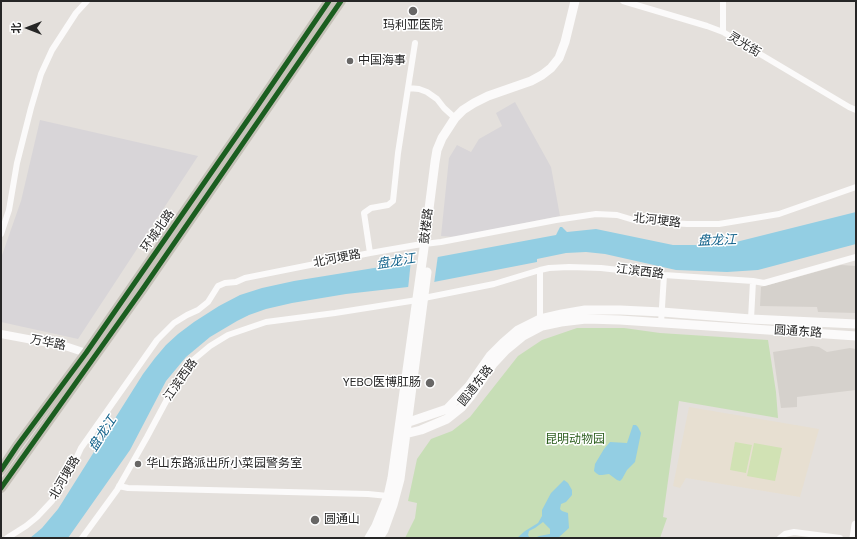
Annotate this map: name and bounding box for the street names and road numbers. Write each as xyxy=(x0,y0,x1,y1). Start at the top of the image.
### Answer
street label: 灵光街 xyxy=(725,30,763,60)
street label: 环城北路 xyxy=(138,207,178,255)
street label: 鼓楼路 xyxy=(418,207,436,245)
street label: 北河埂路 xyxy=(632,211,682,231)
street label: 北河埂路 xyxy=(312,247,362,271)
street label: 江滨西路 xyxy=(615,262,665,282)
street label: 圆通东路 xyxy=(774,323,822,341)
street label: 万华路 xyxy=(29,332,67,354)
street label: 江滨西路 xyxy=(161,356,201,404)
street label: 圆通东路 xyxy=(456,363,496,409)
street label: 北河埂路 xyxy=(47,454,83,502)

